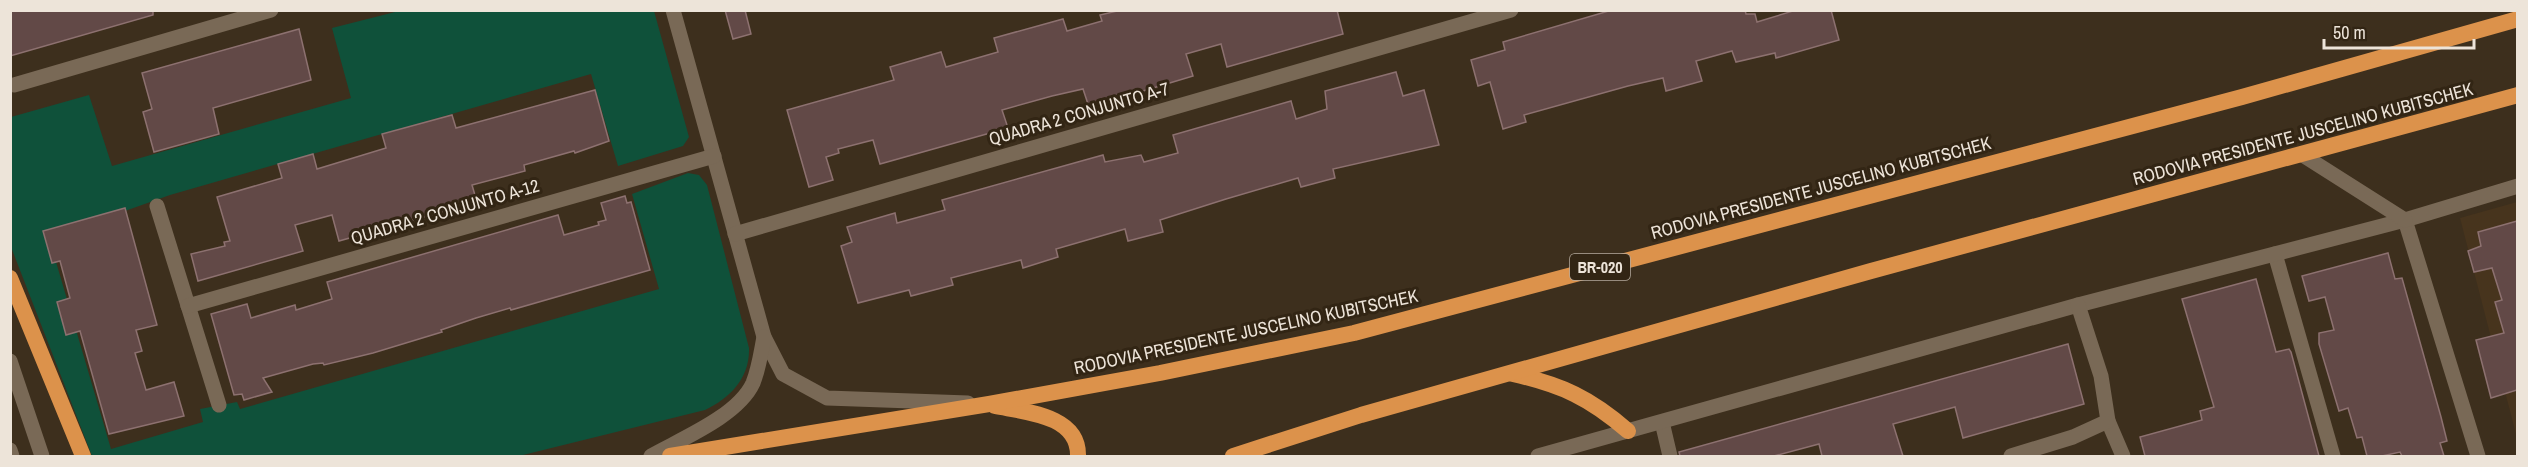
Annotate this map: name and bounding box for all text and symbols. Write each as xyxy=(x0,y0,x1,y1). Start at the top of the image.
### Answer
scale bar xyxy=(2324,12,2474,50)
text: 50 m xyxy=(2333,20,2366,45)
street label: QUADRA 2 CONJUNTO A-7 xyxy=(986,76,1172,151)
street label: RODOVIA PRESIDENTE JUSCELINO KUBITSCHEK xyxy=(2130,76,2476,191)
street label: RODOVIA PRESIDENTE JUSCELINO KUBITSCHEK xyxy=(1648,130,1994,245)
street label: QUADRA 2 CONJUNTO A-12 xyxy=(348,173,542,250)
road number: BR-020 xyxy=(1570,254,1630,280)
street label: RODOVIA PRESIDENTE JUSCELINO KUBITSCHEK xyxy=(1072,283,1420,380)

